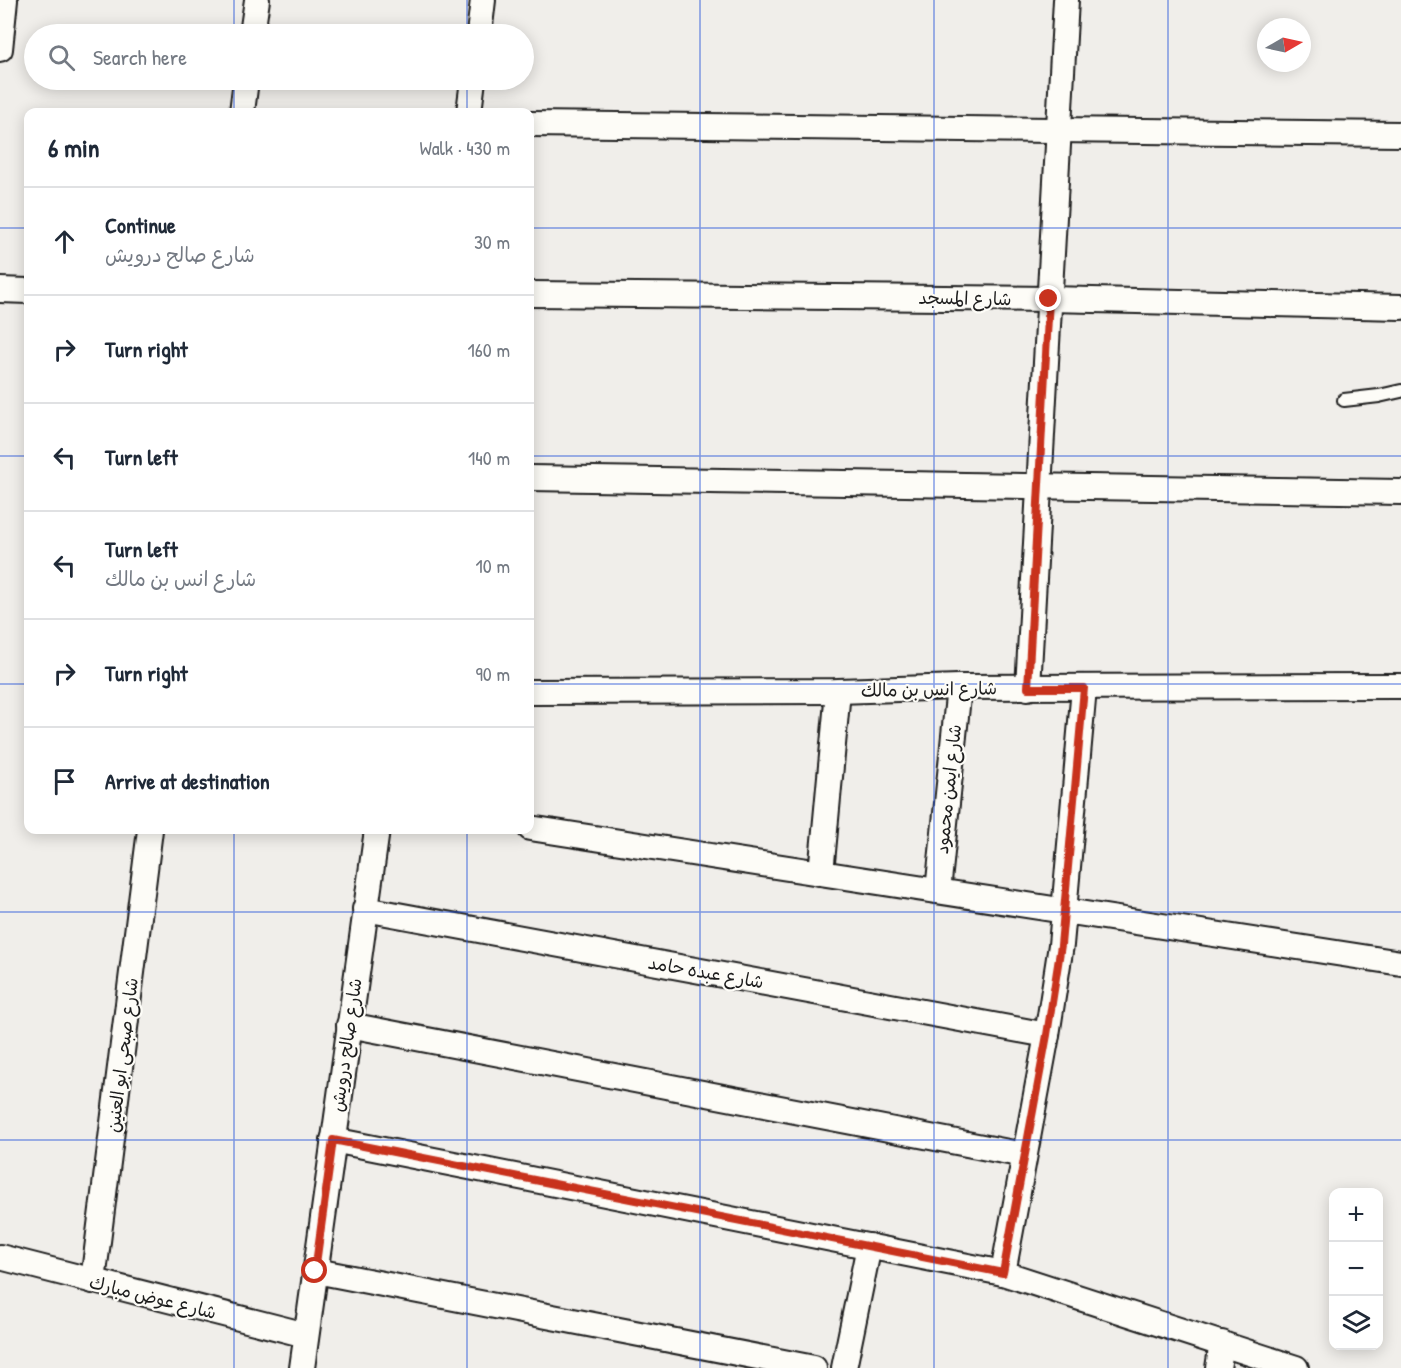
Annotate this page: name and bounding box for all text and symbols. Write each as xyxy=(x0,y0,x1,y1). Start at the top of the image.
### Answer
north arrow xyxy=(1257,18,1311,72)
search box xyxy=(24,24,534,90)
icon: search xyxy=(45,41,78,74)
text: Search here xyxy=(93,42,187,72)
text: 6 min xyxy=(48,130,100,165)
text: Walk · 430 m xyxy=(419,134,510,161)
text: Continue xyxy=(105,210,176,240)
icon: ahead xyxy=(48,225,81,258)
text: 30 m xyxy=(474,228,510,255)
text: شارع صالح درويش xyxy=(105,241,255,268)
street label: شارع المسجد xyxy=(918,285,1012,311)
route end xyxy=(1035,285,1061,311)
icon: right xyxy=(48,333,81,366)
text: Turn right xyxy=(105,334,188,364)
text: 160 m xyxy=(468,336,510,363)
icon: left xyxy=(48,441,81,474)
text: Turn left xyxy=(105,442,178,472)
text: 140 m xyxy=(468,444,510,471)
text: Turn left xyxy=(105,534,178,564)
icon: left xyxy=(48,549,81,582)
text: 10 m xyxy=(476,552,510,579)
text: شارع انس بن مالك xyxy=(105,565,256,592)
icon: right xyxy=(48,657,81,690)
text: Turn right xyxy=(105,658,188,688)
text: 90 m xyxy=(476,660,510,687)
street label: شارع انس بن مالك xyxy=(861,675,997,703)
street label: شارع ايمن محمود xyxy=(929,723,967,855)
icon: arrive xyxy=(48,765,81,798)
text: Arrive at destination xyxy=(105,766,270,796)
street label: شارع عبده حامد xyxy=(646,950,766,994)
street label: شارع صبحى ابو العنين xyxy=(100,976,144,1134)
street label: شارع صالح درويش xyxy=(324,977,368,1113)
map controls xyxy=(1329,1188,1383,1350)
button: + xyxy=(1329,1188,1383,1242)
button: − xyxy=(1329,1242,1383,1296)
route start xyxy=(301,1257,327,1283)
street label: شارع عوض مبارك xyxy=(87,1269,219,1325)
button: layers xyxy=(1329,1296,1383,1350)

